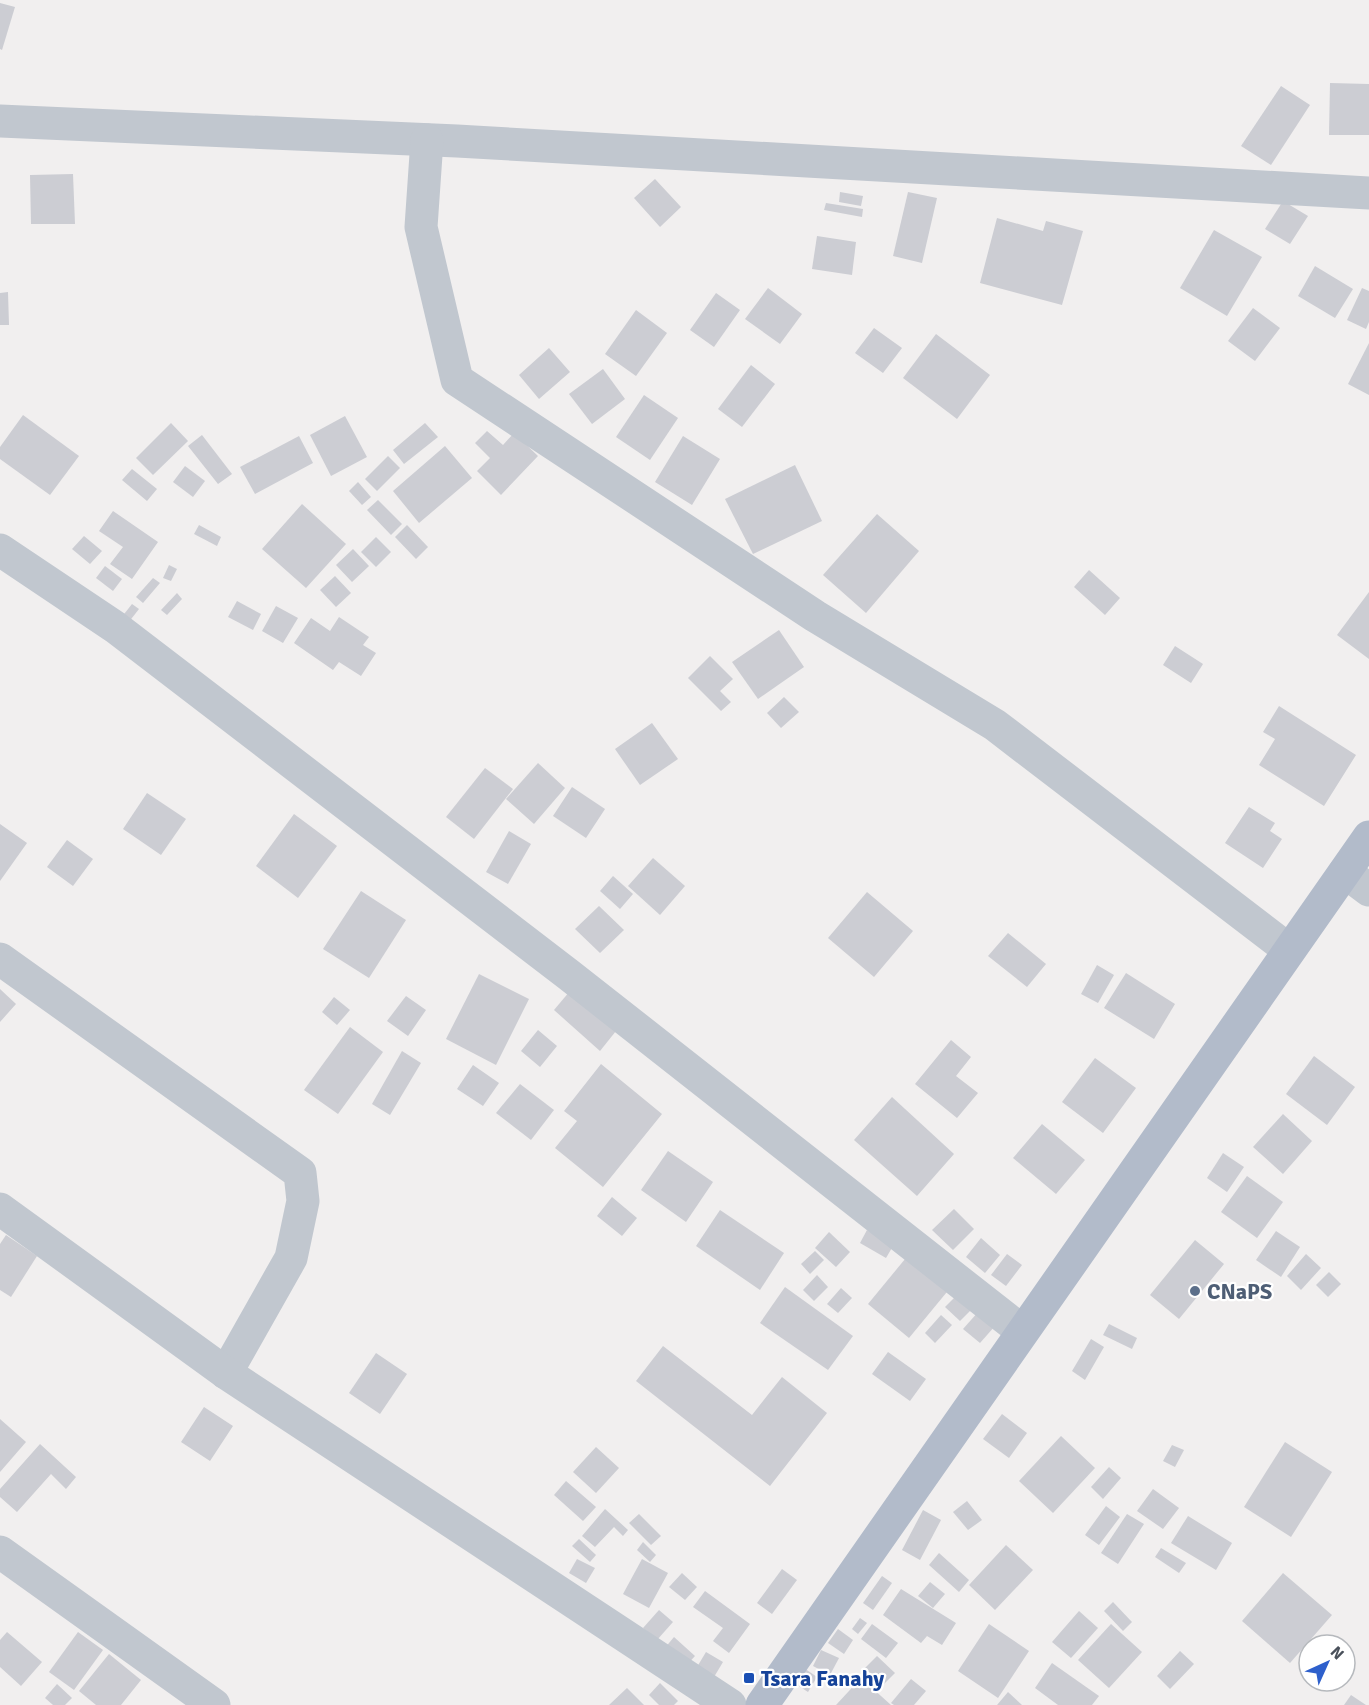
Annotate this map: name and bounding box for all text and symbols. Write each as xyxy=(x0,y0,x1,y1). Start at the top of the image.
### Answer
place label: CNaPS xyxy=(1207,1278,1272,1305)
marker: CNaPS xyxy=(1188,1284,1202,1298)
north arrow xyxy=(1297,1633,1357,1693)
text: N xyxy=(1326,1642,1348,1664)
place label: Tsara Fanahy xyxy=(761,1665,884,1692)
marker: Tsara Fanahy xyxy=(742,1671,756,1685)

